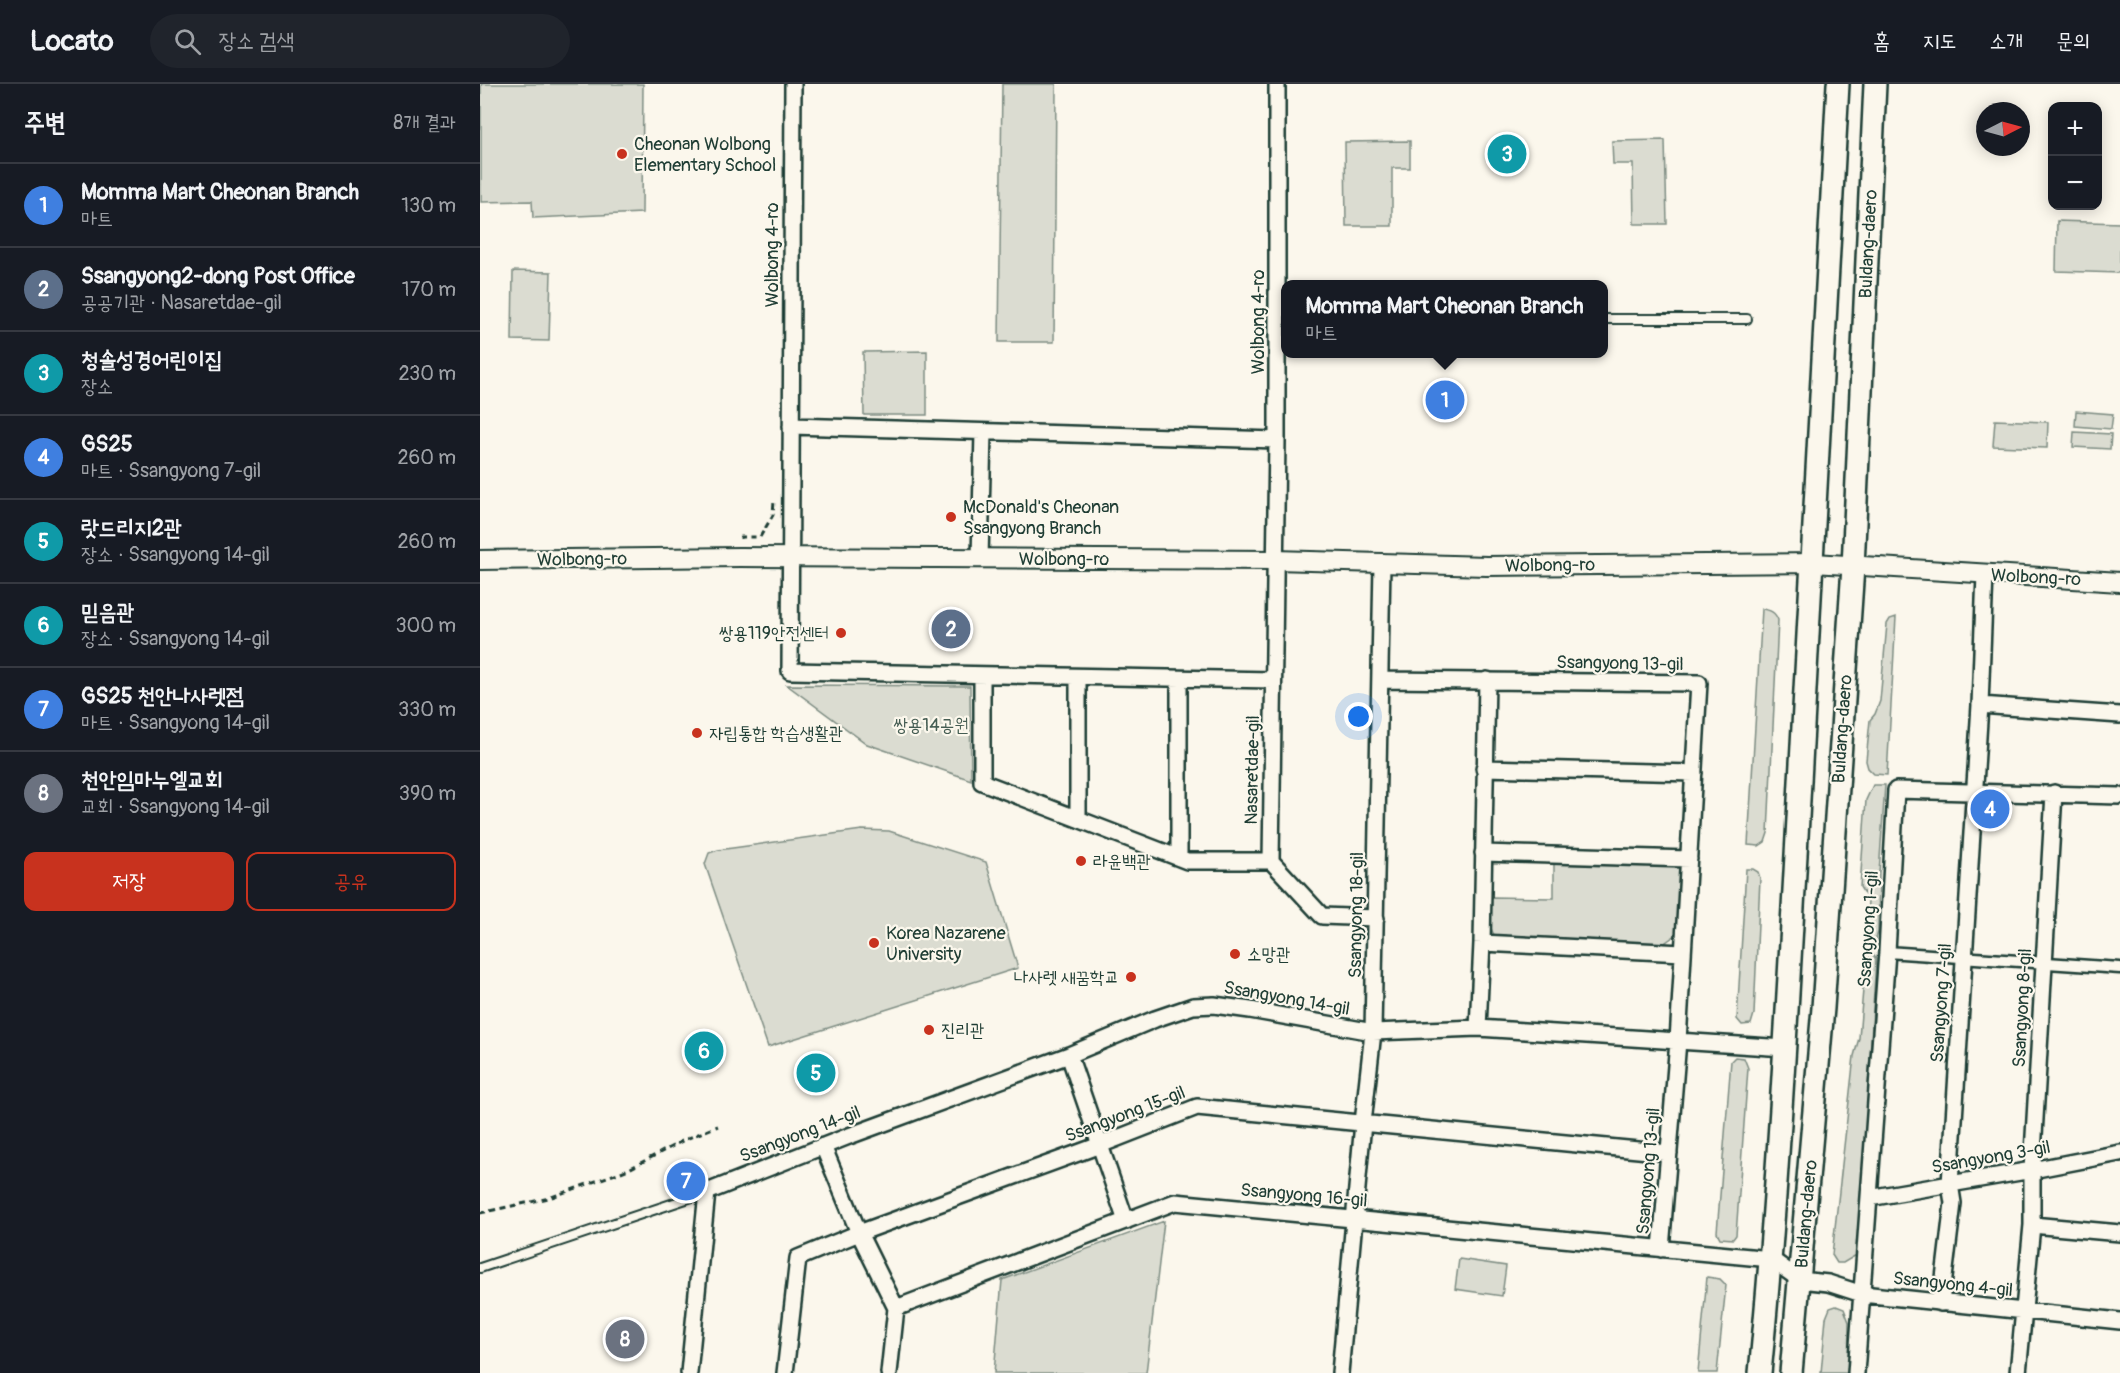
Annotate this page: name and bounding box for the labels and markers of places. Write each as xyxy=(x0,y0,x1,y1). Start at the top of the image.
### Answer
pin: 3 xyxy=(1488,132,1526,176)
place label: Cheonan Wolbong Elementary School xyxy=(634,133,776,177)
marker: Cheonan Wolbong Elementary School xyxy=(615,147,629,161)
pin: 1 xyxy=(1426,378,1464,422)
place label: McDonald's Cheonan Ssangyong Branch xyxy=(963,496,1119,540)
marker: McDonald's Cheonan Ssangyong Branch xyxy=(944,510,958,524)
pin: 2 xyxy=(932,606,970,652)
place label: 쌍용119안전센터 xyxy=(719,622,829,645)
marker: 쌍용119안전센터 xyxy=(834,626,848,640)
place label: 자립통합 학습생활관 xyxy=(709,722,843,745)
marker: 자립통합 학습생활관 xyxy=(690,726,704,740)
pin: 4 xyxy=(1970,786,2010,832)
place label: 라윤백관 xyxy=(1093,850,1151,873)
marker: 라윤백관 xyxy=(1074,854,1088,868)
place label: Korea Nazarene University xyxy=(886,922,1006,966)
marker: Korea Nazarene University xyxy=(867,936,881,950)
place label: 소망관 xyxy=(1247,943,1290,966)
marker: 소망관 xyxy=(1228,947,1242,961)
place label: 나사렛 새꿈학교 xyxy=(1014,966,1119,989)
marker: 나사렛 새꿈학교 xyxy=(1124,970,1138,984)
place label: 진리관 xyxy=(941,1019,984,1042)
marker: 진리관 xyxy=(922,1023,936,1037)
pin: 6 xyxy=(684,1028,724,1074)
pin: 5 xyxy=(796,1050,836,1096)
pin: 7 xyxy=(666,1158,706,1204)
pin: 8 xyxy=(606,1316,644,1362)

